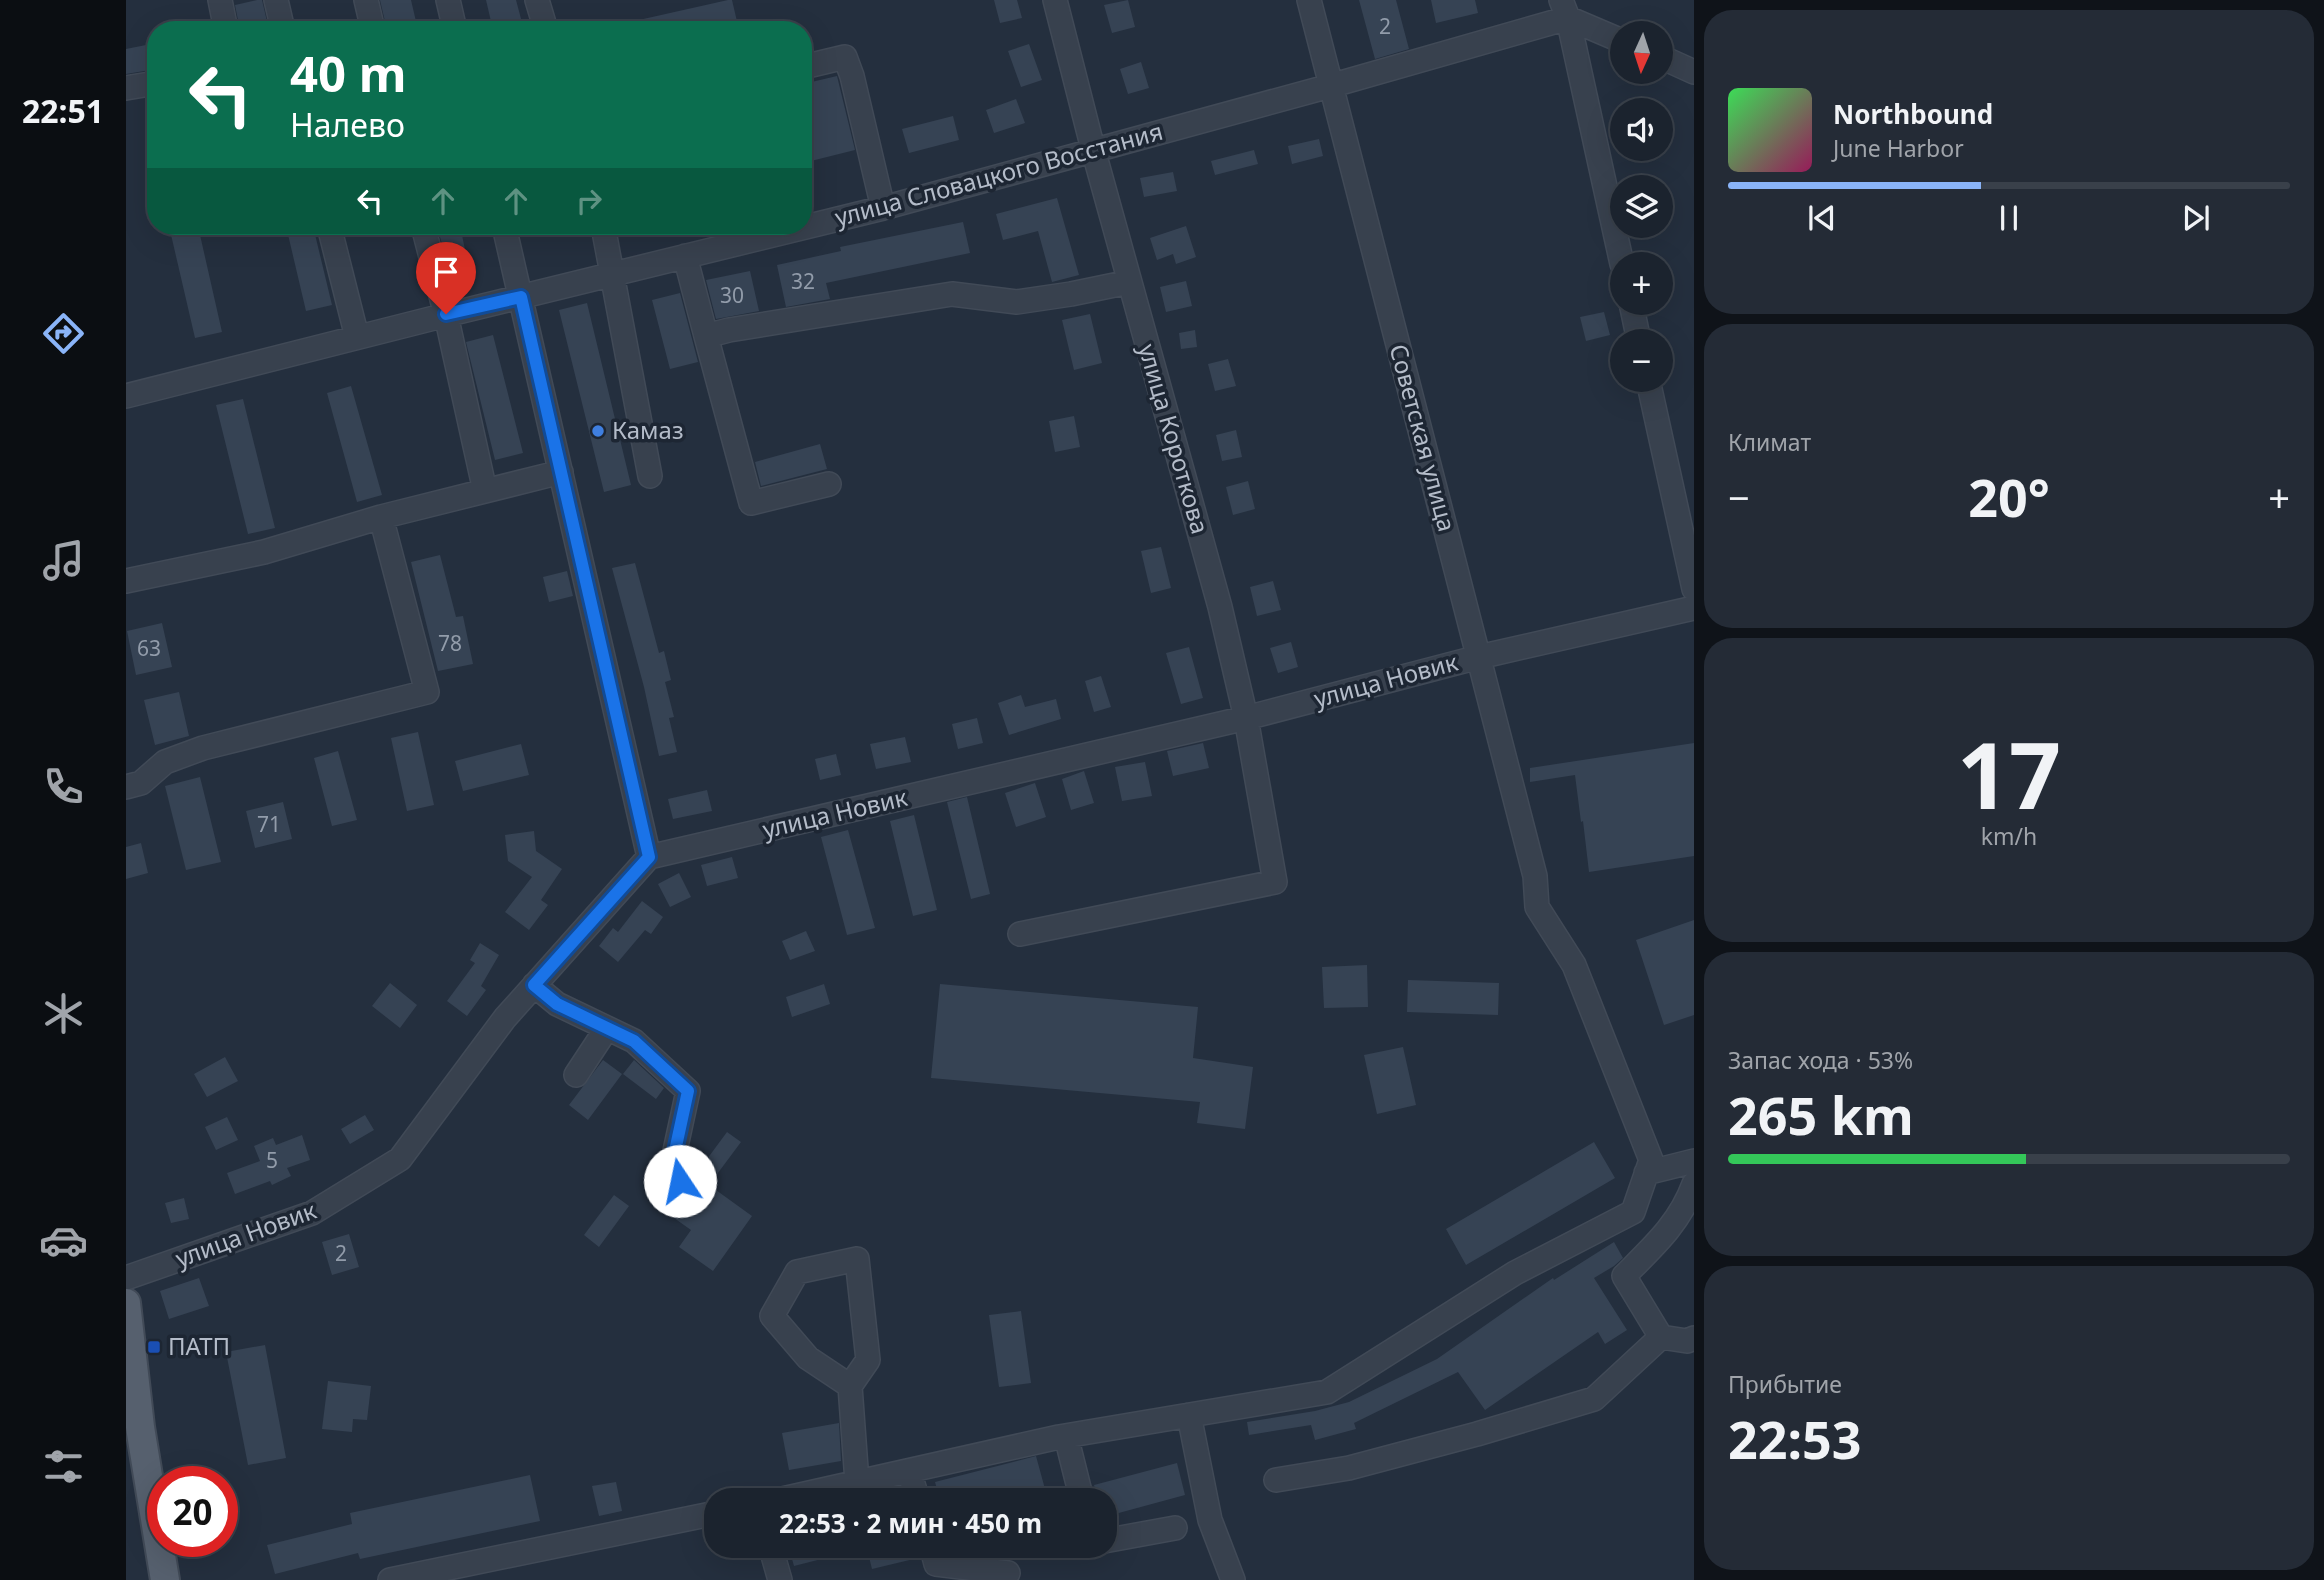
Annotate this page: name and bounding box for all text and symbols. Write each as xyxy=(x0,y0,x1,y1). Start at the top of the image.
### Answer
house number: 2 xyxy=(1379,12,1391,40)
north arrow xyxy=(1610,21,1673,84)
map controls xyxy=(1610,21,1673,392)
text: 40 m xyxy=(290,40,407,106)
icon: left xyxy=(175,49,266,140)
text: 22:51 xyxy=(22,89,104,132)
text: Northbound xyxy=(1833,96,1993,132)
button: sound xyxy=(1610,98,1673,161)
text: Налево xyxy=(290,103,405,146)
street label: улица Словацкого Восстания xyxy=(831,114,1166,233)
text: June Harbor xyxy=(1833,132,1964,164)
button: layers xyxy=(1610,175,1673,238)
icon: left xyxy=(351,182,389,220)
icon: ahead xyxy=(424,182,462,220)
icon: ahead xyxy=(497,182,535,220)
icon: right xyxy=(570,182,608,220)
icon: previous xyxy=(1803,199,1841,237)
icon: pause xyxy=(1990,199,2028,237)
icon: next xyxy=(2177,199,2215,237)
pin xyxy=(416,242,476,314)
button: + xyxy=(1610,252,1673,315)
icon: arrive xyxy=(427,253,465,291)
house number: 32 xyxy=(791,267,815,295)
house number: 30 xyxy=(720,281,744,309)
icon: directions xyxy=(39,309,88,358)
button: − xyxy=(1610,329,1673,392)
street label: улица Короткова xyxy=(1132,340,1217,537)
street label: Советская улица xyxy=(1383,340,1464,535)
place label: Камаз xyxy=(612,413,684,446)
marker: Камаз xyxy=(590,423,606,439)
text: Климат xyxy=(1728,426,1811,458)
text: 20° xyxy=(1968,461,2050,532)
text: − xyxy=(1728,471,1750,523)
text: + xyxy=(2268,471,2290,523)
icon: music xyxy=(39,536,88,585)
house number: 78 xyxy=(438,629,462,657)
house number: 63 xyxy=(137,634,161,662)
street label: улица Новик xyxy=(1310,644,1461,715)
text: 17 xyxy=(1957,712,2061,836)
icon: phone xyxy=(39,762,88,811)
street label: улица Новик xyxy=(759,780,911,845)
house number: 71 xyxy=(257,810,281,838)
text: km/h xyxy=(1981,820,2037,852)
icon: climate xyxy=(39,989,88,1038)
text: Запас хода · 53% xyxy=(1728,1044,1913,1076)
text: 265 km xyxy=(1728,1079,1914,1150)
position arrow xyxy=(643,1144,717,1218)
house number: 5 xyxy=(266,1146,278,1174)
street label: улица Новик xyxy=(171,1193,321,1274)
icon: car xyxy=(39,1216,88,1265)
house number: 2 xyxy=(335,1239,347,1267)
place label: ПАТП xyxy=(168,1329,230,1362)
marker: ПАТП xyxy=(146,1339,162,1355)
text: Прибытие xyxy=(1728,1368,1842,1400)
text: 22:53 xyxy=(1728,1403,1862,1474)
icon: filters xyxy=(39,1442,88,1491)
speed limit sign: 20 xyxy=(147,1466,238,1557)
text: 22:53 · 2 мин · 450 m xyxy=(779,1505,1042,1541)

